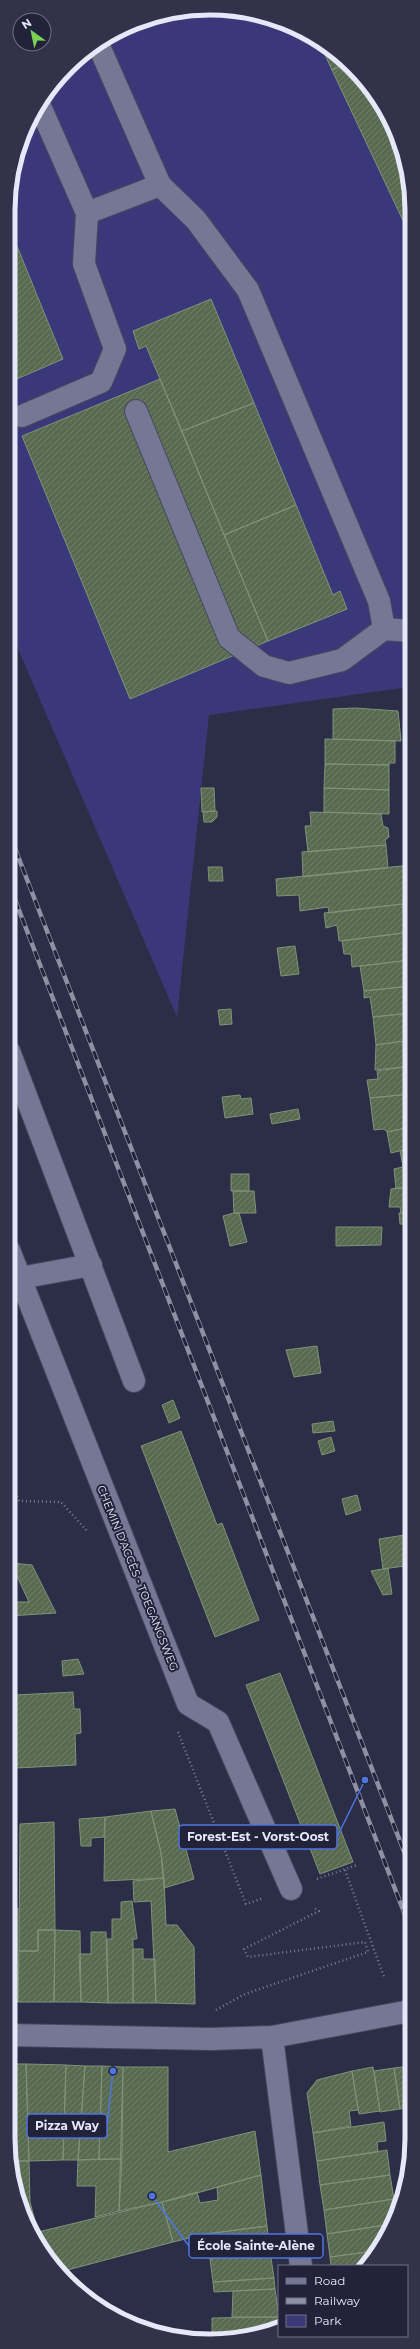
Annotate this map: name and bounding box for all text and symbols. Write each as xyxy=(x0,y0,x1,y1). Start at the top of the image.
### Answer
north arrow xyxy=(12,12,52,52)
text: N xyxy=(19,15,34,32)
street label: CHEMIN D'ACCÈS - TOEGANGSWEG xyxy=(94,1483,182,1673)
callout: Forest-Est - Vorst-Oost xyxy=(179,1825,337,1849)
text: Forest-Est - Vorst-Oost xyxy=(187,1829,330,1844)
callout: Pizza Way xyxy=(27,2114,107,2138)
text: Pizza Way xyxy=(35,2118,100,2133)
callout: École Sainte-Alène xyxy=(189,2234,323,2258)
text: École Sainte-Alène xyxy=(197,2238,315,2253)
legend xyxy=(278,2265,408,2337)
text: Road xyxy=(314,2273,345,2288)
text: Railway xyxy=(314,2293,360,2308)
text: Park xyxy=(314,2313,342,2328)

